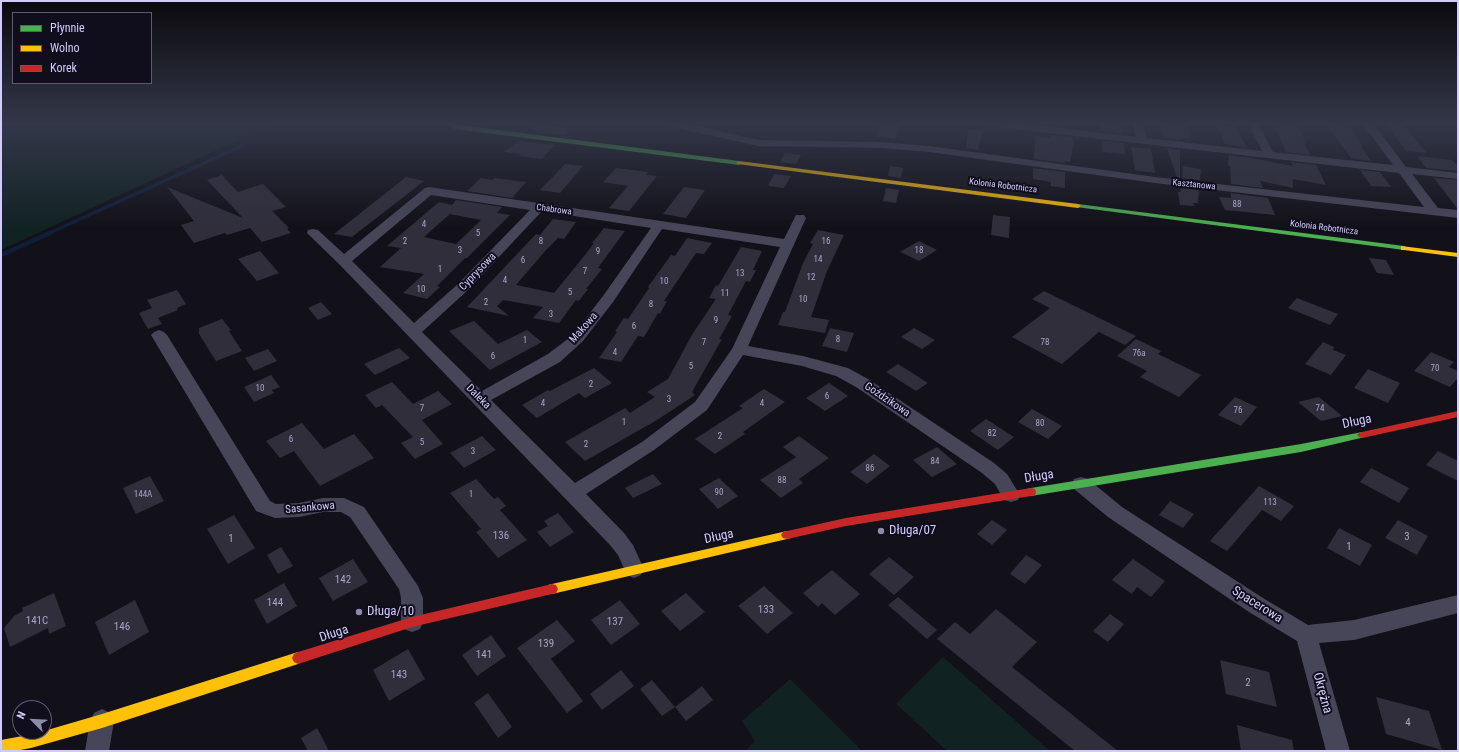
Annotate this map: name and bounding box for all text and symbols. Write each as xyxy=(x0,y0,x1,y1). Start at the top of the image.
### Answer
legend xyxy=(12,12,152,84)
text: Płynnie xyxy=(50,21,85,35)
text: Wolno xyxy=(50,41,80,55)
text: Korek xyxy=(50,61,77,75)
street label: Kolonia Robotnicza xyxy=(968,176,1038,196)
street label: Kasztanowa xyxy=(1172,177,1216,193)
house number: 88 xyxy=(1233,200,1241,210)
street label: Chabrowa xyxy=(536,202,572,218)
street label: Kolonia Robotnicza xyxy=(1289,218,1359,238)
house number: 4 xyxy=(422,220,426,230)
house number: 5 xyxy=(476,229,480,239)
house number: 2 xyxy=(403,237,407,247)
house number: 8 xyxy=(539,237,543,247)
house number: 16 xyxy=(822,237,830,247)
house number: 3 xyxy=(458,246,462,256)
house number: 18 xyxy=(915,246,923,256)
house number: 9 xyxy=(596,247,600,257)
street label: Cyprysowa xyxy=(457,250,499,294)
house number: 14 xyxy=(814,255,822,265)
house number: 6 xyxy=(521,256,525,266)
house number: 1 xyxy=(438,265,442,275)
house number: 7 xyxy=(583,267,587,277)
house number: 13 xyxy=(736,269,744,279)
house number: 12 xyxy=(807,273,815,283)
house number: 4 xyxy=(503,276,507,286)
house number: 10 xyxy=(660,277,668,287)
house number: 10 xyxy=(417,285,425,295)
house number: 5 xyxy=(568,288,572,298)
house number: 11 xyxy=(721,289,729,299)
house number: 10 xyxy=(799,295,807,305)
house number: 2 xyxy=(484,298,488,308)
house number: 8 xyxy=(649,300,653,310)
house number: 3 xyxy=(549,310,553,320)
street label: Makowa xyxy=(567,310,601,346)
house number: 9 xyxy=(714,316,718,326)
house number: 6 xyxy=(632,322,636,332)
house number: 8 xyxy=(836,335,840,345)
house number: 1 xyxy=(523,336,527,346)
house number: 7 xyxy=(702,338,706,348)
house number: 78 xyxy=(1041,338,1049,348)
house number: 4 xyxy=(613,348,617,358)
house number: 76a xyxy=(1132,349,1146,359)
house number: 6 xyxy=(491,352,495,362)
house number: 5 xyxy=(689,362,693,372)
house number: 70 xyxy=(1431,364,1439,374)
house number: 2 xyxy=(589,380,593,390)
street label: Goździkowa xyxy=(862,380,912,420)
street label: Daleka xyxy=(463,382,493,412)
house number: 10 xyxy=(256,384,264,394)
house number: 6 xyxy=(825,392,829,402)
house number: 3 xyxy=(667,395,671,405)
house number: 4 xyxy=(541,399,545,409)
house number: 4 xyxy=(760,399,764,409)
house number: 7 xyxy=(420,404,424,414)
house number: 74 xyxy=(1316,404,1324,414)
house number: 76 xyxy=(1234,406,1242,416)
street label: Długa xyxy=(1341,411,1373,433)
house number: 1 xyxy=(622,418,626,428)
house number: 80 xyxy=(1036,419,1044,429)
house number: 82 xyxy=(988,429,996,439)
house number: 2 xyxy=(718,432,722,442)
house number: 6 xyxy=(289,435,293,445)
house number: 5 xyxy=(420,438,424,448)
house number: 2 xyxy=(584,440,588,450)
house number: 3 xyxy=(471,447,475,457)
house number: 84 xyxy=(931,457,939,467)
house number: 86 xyxy=(866,464,874,474)
street label: Długa xyxy=(1023,467,1055,487)
house number: 88 xyxy=(778,476,786,486)
house number: 90 xyxy=(715,488,723,498)
house number: 144A xyxy=(134,490,152,500)
house number: 1 xyxy=(469,490,473,500)
house number: 113 xyxy=(1263,498,1277,508)
street label: Sasankowa xyxy=(285,499,335,517)
place label: Długa/07 xyxy=(889,523,936,539)
street label: Długa xyxy=(703,526,735,548)
marker: Długa/07 xyxy=(876,526,886,536)
house number: 136 xyxy=(493,529,509,543)
house number: 3 xyxy=(1404,530,1410,544)
house number: 1 xyxy=(228,532,234,546)
house number: 1 xyxy=(1346,540,1352,554)
house number: 142 xyxy=(335,573,351,587)
street label: Spacerowa xyxy=(1229,583,1285,627)
house number: 144 xyxy=(267,596,283,610)
house number: 133 xyxy=(758,603,774,617)
place label: Długa/10 xyxy=(367,604,414,620)
marker: Długa/10 xyxy=(354,607,364,617)
house number: 141C xyxy=(26,614,48,628)
house number: 137 xyxy=(607,615,623,629)
house number: 146 xyxy=(114,620,130,634)
street label: Długa xyxy=(318,622,350,646)
house number: 139 xyxy=(538,637,554,651)
house number: 141 xyxy=(476,648,492,662)
house number: 143 xyxy=(391,668,407,682)
street label: Okrężna xyxy=(1309,671,1335,715)
house number: 2 xyxy=(1245,676,1251,690)
north arrow xyxy=(12,700,52,740)
text: N xyxy=(14,710,29,721)
house number: 4 xyxy=(1405,716,1411,730)

